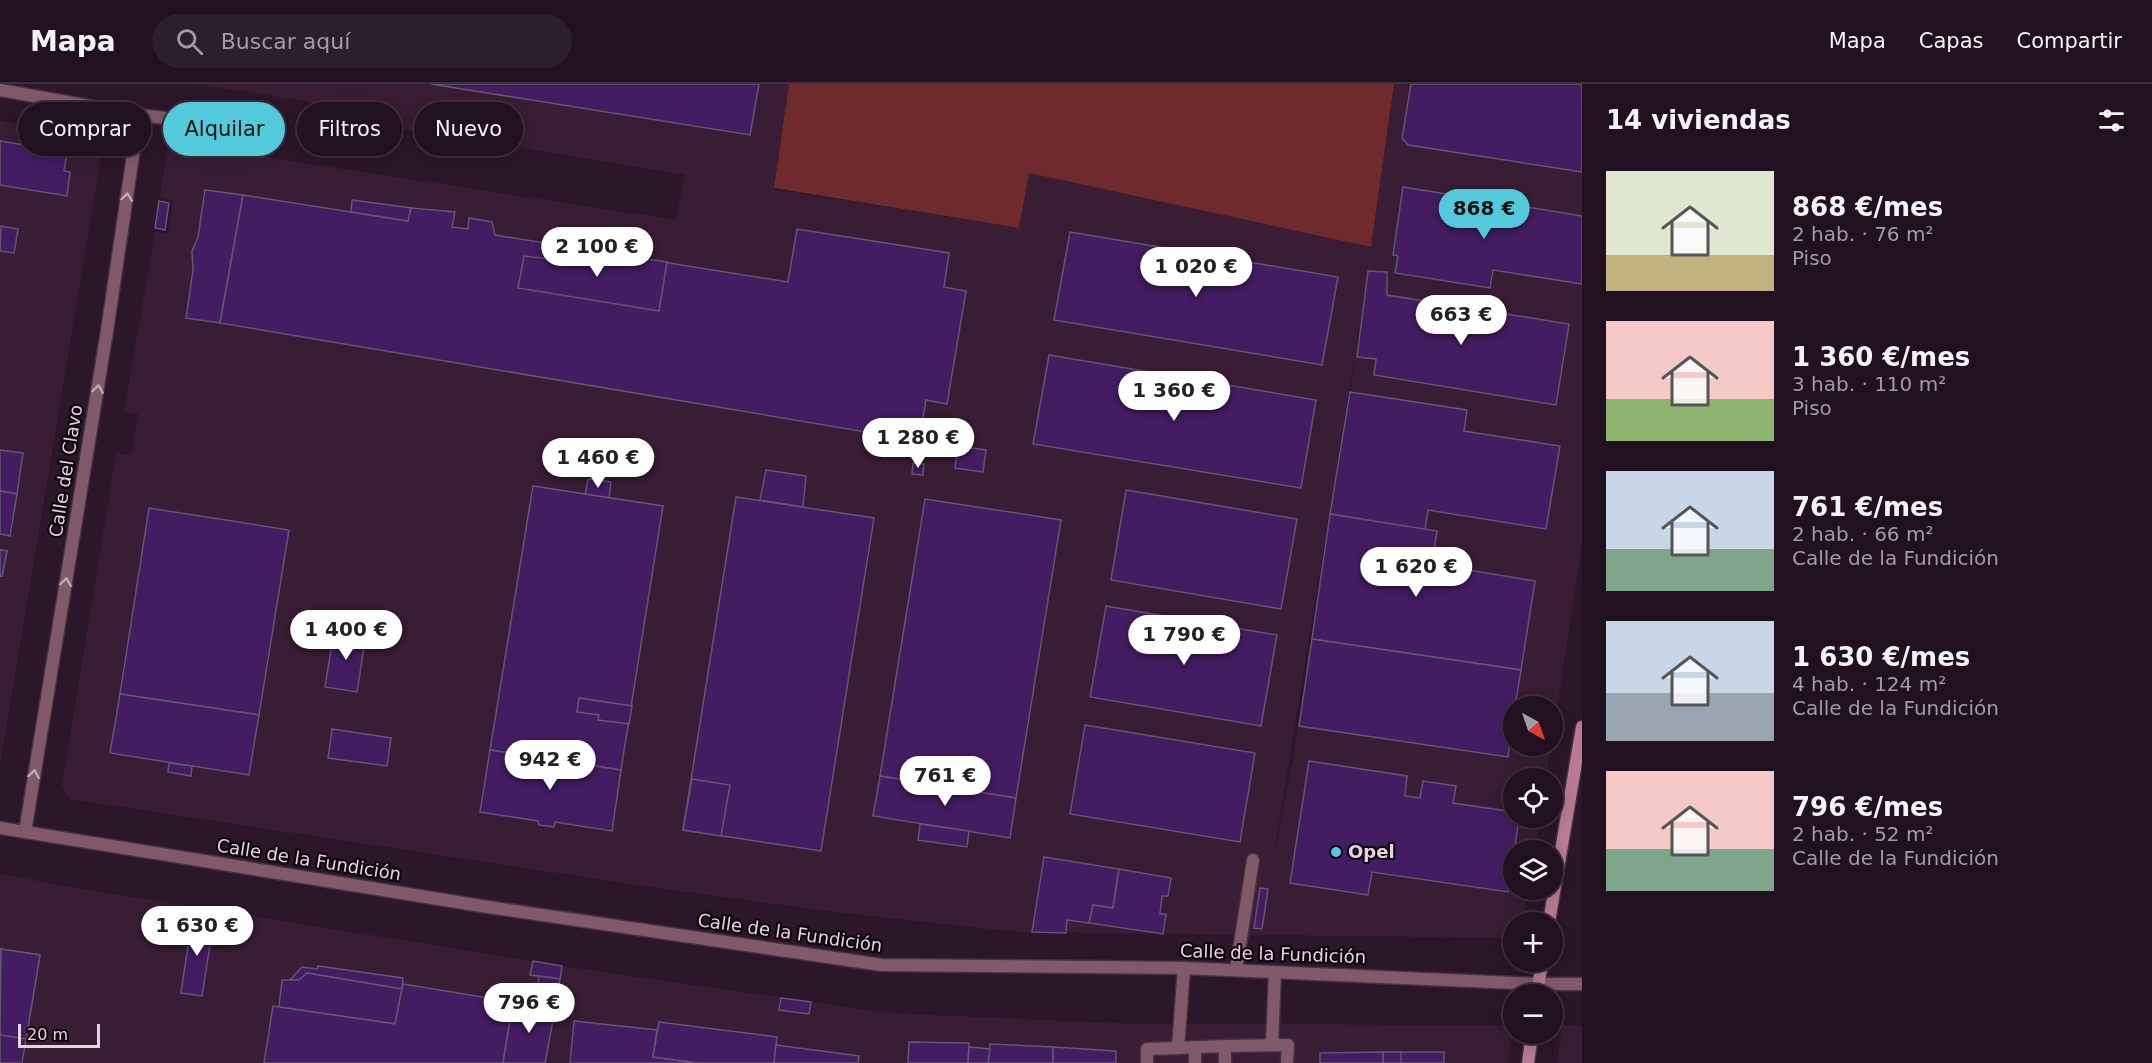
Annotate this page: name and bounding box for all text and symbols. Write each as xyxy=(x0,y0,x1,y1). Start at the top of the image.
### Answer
search box xyxy=(152,14,572,68)
text: Mapa xyxy=(30,25,116,58)
icon: search xyxy=(173,25,206,58)
text: Buscar aquí xyxy=(221,29,350,54)
text: Mapa xyxy=(1829,29,1886,53)
text: Capas xyxy=(1919,29,1983,53)
text: Compartir xyxy=(2016,29,2122,53)
chip: Comprar xyxy=(18,102,151,156)
chip: Alquilar xyxy=(163,102,285,156)
chip: Filtros xyxy=(297,102,402,156)
chip: Nuevo xyxy=(414,102,523,156)
icon: filters xyxy=(2095,104,2128,137)
text: 14 viviendas xyxy=(1606,105,1791,135)
pin: 868 € xyxy=(1442,189,1526,240)
one-way arrow xyxy=(121,192,133,201)
text: 868 €/mes xyxy=(1792,192,1943,222)
icon: home xyxy=(1654,195,1726,267)
text: 868 € xyxy=(1453,196,1515,220)
text: 2 hab. · 76 m² xyxy=(1792,222,1933,246)
pin: 2 100 € xyxy=(542,227,652,278)
text: 2 100 € xyxy=(555,234,639,258)
text: Piso xyxy=(1792,246,1832,270)
pin: 1 020 € xyxy=(1141,247,1251,298)
text: 1 020 € xyxy=(1154,254,1238,278)
pin: 663 € xyxy=(1419,295,1503,346)
text: 663 € xyxy=(1430,302,1492,326)
text: 1 360 €/mes xyxy=(1792,342,1970,372)
icon: home xyxy=(1654,345,1726,417)
pin: 1 360 € xyxy=(1119,371,1229,422)
text: 3 hab. · 110 m² xyxy=(1792,372,1946,396)
text: 1 360 € xyxy=(1132,378,1216,402)
one-way arrow xyxy=(91,385,103,394)
text: Piso xyxy=(1792,396,1832,420)
street label: Calle del Clavo xyxy=(45,403,86,539)
pin: 1 280 € xyxy=(863,418,973,469)
text: 1 280 € xyxy=(876,425,960,449)
pin: 1 460 € xyxy=(543,438,653,489)
text: 1 460 € xyxy=(556,445,640,469)
text: 761 €/mes xyxy=(1792,492,1943,522)
icon: home xyxy=(1654,495,1726,567)
text: 2 hab. · 66 m² xyxy=(1792,522,1933,546)
text: Calle de la Fundición xyxy=(1792,546,1999,570)
pin: 1 620 € xyxy=(1361,547,1471,598)
text: 1 620 € xyxy=(1374,554,1458,578)
one-way arrow xyxy=(59,577,71,586)
pin: 1 400 € xyxy=(291,610,401,661)
pin: 1 790 € xyxy=(1129,615,1239,666)
text: 1 400 € xyxy=(304,617,388,641)
text: 1 790 € xyxy=(1142,622,1226,646)
text: 1 630 €/mes xyxy=(1792,642,1970,672)
icon: home xyxy=(1654,645,1726,717)
text: 4 hab. · 124 m² xyxy=(1792,672,1946,696)
north arrow xyxy=(1503,696,1563,756)
map controls xyxy=(1503,696,1563,1044)
text: Calle de la Fundición xyxy=(1792,696,1999,720)
pin: 942 € xyxy=(508,740,592,791)
text: 942 € xyxy=(519,747,581,771)
pin: 761 € xyxy=(903,756,987,807)
text: 761 € xyxy=(914,763,976,787)
button: locate xyxy=(1503,768,1563,828)
one-way arrow xyxy=(27,770,39,779)
text: 796 €/mes xyxy=(1792,792,1943,822)
icon: home xyxy=(1654,795,1726,867)
text: 2 hab. · 52 m² xyxy=(1792,822,1933,846)
street label: Calle de la Fundición xyxy=(215,835,403,884)
button: layers xyxy=(1503,840,1563,900)
place label: Opel xyxy=(1348,841,1395,862)
marker: Opel xyxy=(1329,845,1343,859)
text: Calle de la Fundición xyxy=(1792,846,1999,870)
pin: 1 630 € xyxy=(142,906,252,957)
street label: Calle de la Fundición xyxy=(696,909,884,956)
button: + xyxy=(1503,912,1563,972)
text: 1 630 € xyxy=(155,913,239,937)
street label: Calle de la Fundición xyxy=(1180,940,1366,967)
pin: 796 € xyxy=(487,983,571,1034)
button: − xyxy=(1503,984,1563,1044)
text: 796 € xyxy=(498,990,560,1014)
scale bar xyxy=(18,1021,100,1048)
text: 20 m xyxy=(27,1025,68,1044)

